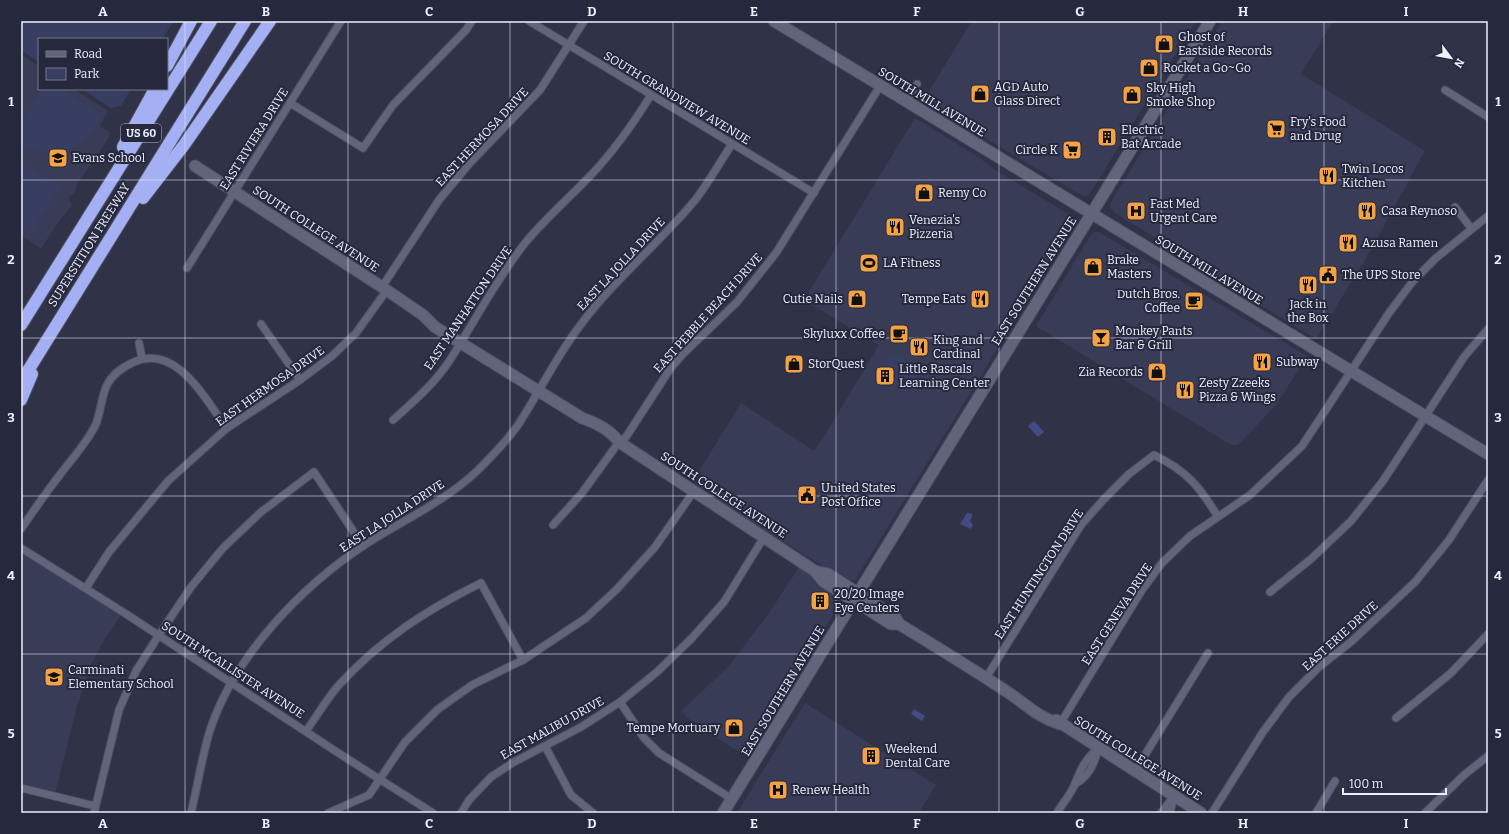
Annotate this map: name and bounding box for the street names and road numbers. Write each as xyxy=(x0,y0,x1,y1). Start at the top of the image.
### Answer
street label: SOUTH GRANDVIEW AVENUE xyxy=(601,49,753,147)
street label: SOUTH MILL AVENUE xyxy=(876,64,988,140)
street label: EAST RIVIERA DRIVE xyxy=(217,85,291,193)
street label: EAST HERMOSA DRIVE xyxy=(433,85,531,189)
road number: US 60 xyxy=(121,124,161,142)
street label: SUPERSTITION FREEWAY xyxy=(45,180,133,309)
street label: SOUTH COLLEGE AVENUE xyxy=(250,183,382,275)
street label: EAST SOUTHERN AVENUE xyxy=(989,214,1079,348)
street label: EAST LA JOLLA DRIVE xyxy=(574,215,668,313)
street label: SOUTH MILL AVENUE xyxy=(1153,232,1265,308)
street label: EAST MANHATTON DRIVE xyxy=(421,243,515,373)
street label: EAST PEBBLE BEACH DRIVE xyxy=(651,250,765,376)
street label: EAST HERMOSA DRIVE xyxy=(213,343,327,429)
street label: SOUTH COLLEGE AVENUE xyxy=(658,449,790,541)
street label: EAST LA JOLLA DRIVE xyxy=(337,477,447,555)
street label: EAST HUNTINGTON DRIVE xyxy=(992,506,1086,642)
street label: EAST GENEVA DRIVE xyxy=(1079,560,1155,668)
street label: EAST ERIE DRIVE xyxy=(1299,598,1381,674)
street label: SOUTH MCALLISTER AVENUE xyxy=(159,619,307,721)
street label: EAST SOUTHERN AVENUE xyxy=(739,624,827,758)
street label: EAST MALIBU DRIVE xyxy=(498,694,606,762)
street label: SOUTH COLLEGE AVENUE xyxy=(1072,713,1204,803)

